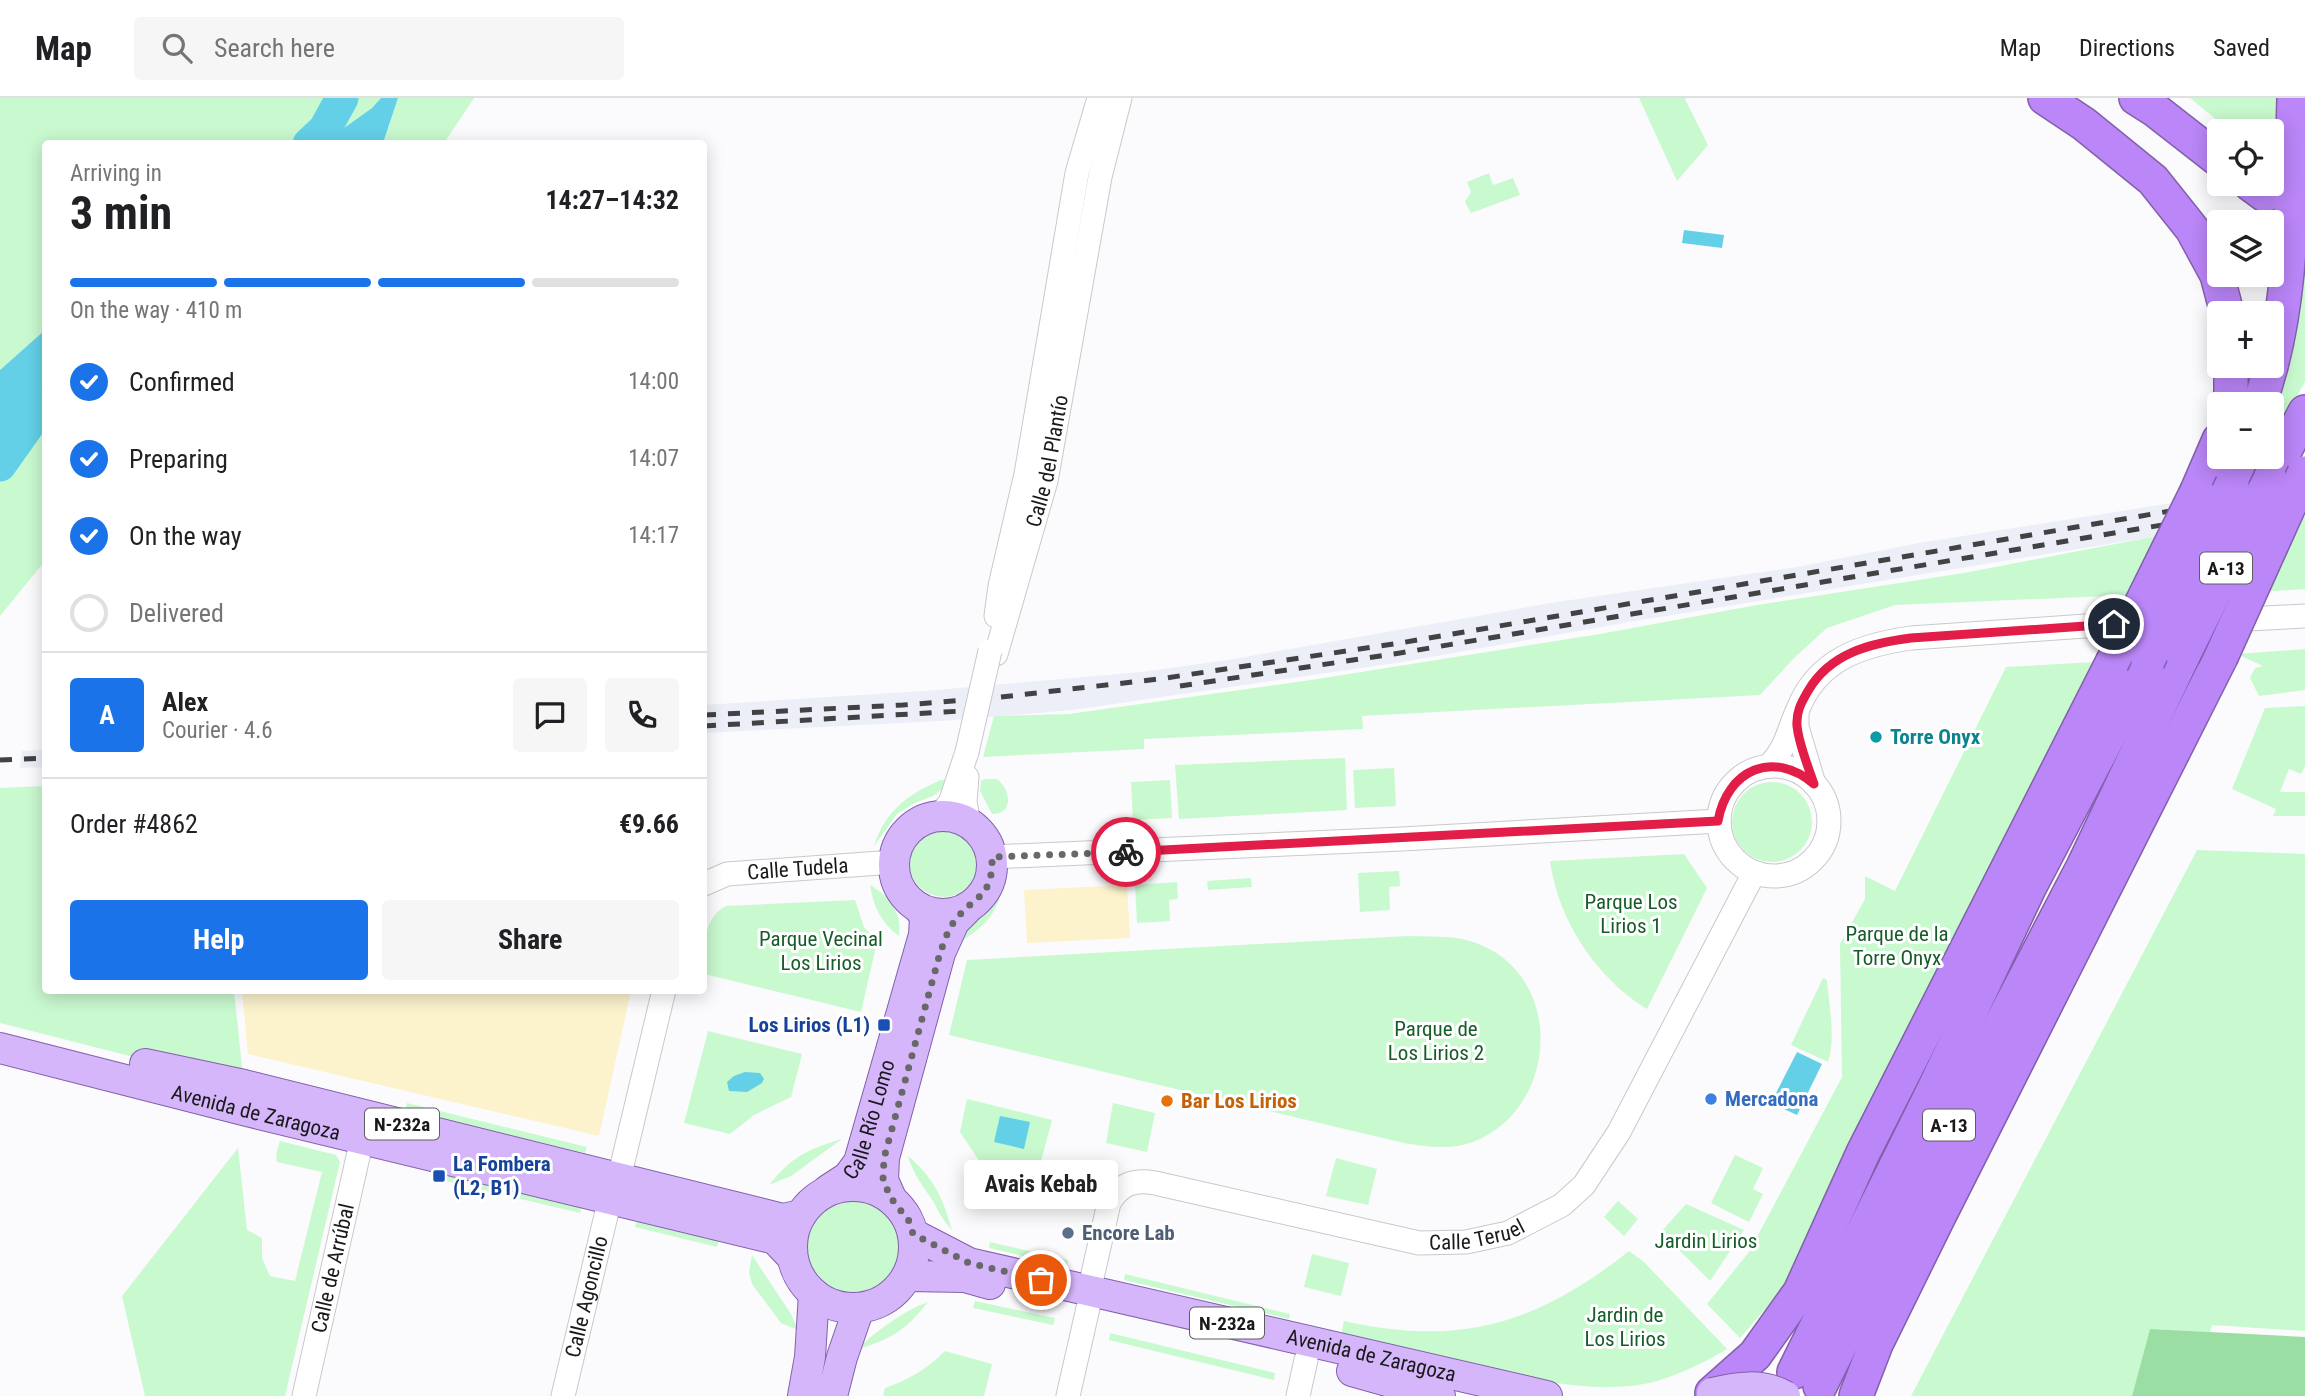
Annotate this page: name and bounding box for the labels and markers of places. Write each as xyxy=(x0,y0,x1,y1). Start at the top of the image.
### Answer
pin xyxy=(2084,594,2144,654)
place label: Torre Onyx xyxy=(1890,725,1981,749)
marker: Torre Onyx xyxy=(1868,729,1884,745)
place label: Los Lirios (L1) xyxy=(748,1013,870,1037)
marker: Los Lirios (L1) xyxy=(876,1017,892,1033)
place label: Mercadona xyxy=(1725,1087,1818,1111)
place label: Bar Los Lirios xyxy=(1181,1089,1297,1113)
marker: Mercadona xyxy=(1703,1091,1719,1107)
marker: Bar Los Lirios xyxy=(1159,1093,1175,1109)
place label: La Fombera (L2, B1) xyxy=(453,1152,551,1200)
callout: Avais Kebab xyxy=(964,1161,1118,1210)
marker: La Fombera (L2, B1) xyxy=(431,1168,447,1184)
place label: Encore Lab xyxy=(1082,1221,1175,1245)
marker: Encore Lab xyxy=(1060,1225,1076,1241)
pin xyxy=(1011,1250,1071,1310)

